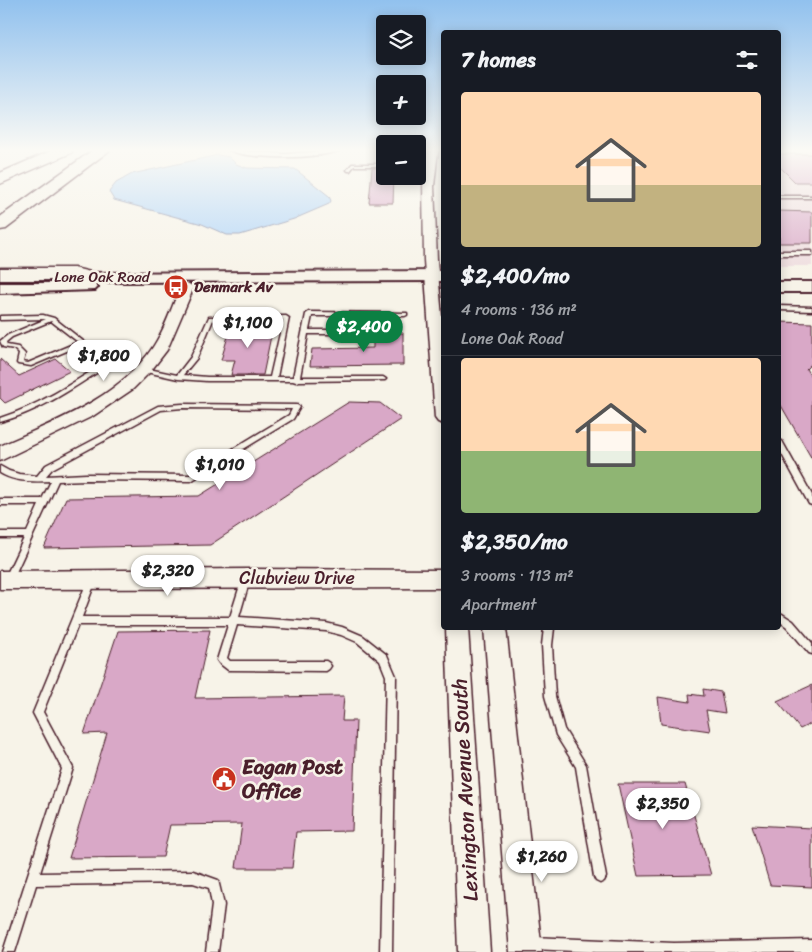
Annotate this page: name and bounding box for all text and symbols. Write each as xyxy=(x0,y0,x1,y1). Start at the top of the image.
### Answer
map controls xyxy=(376,15,426,185)
button: layers xyxy=(376,15,426,65)
text: 7 homes xyxy=(461,41,536,79)
icon: filters xyxy=(733,46,761,74)
button: + xyxy=(376,75,426,125)
icon: home xyxy=(566,125,656,215)
button: − xyxy=(376,135,426,185)
text: $2,400/mo xyxy=(461,257,570,295)
street label: Lone Oak Road xyxy=(54,264,151,290)
bus stop icon: Denmark Av xyxy=(163,274,189,300)
place label: Denmark Av xyxy=(194,274,274,300)
text: 4 rooms · 136 m² xyxy=(461,295,577,324)
pin: $1,100 xyxy=(207,306,289,349)
text: $1,100 xyxy=(223,308,273,337)
pin: $2,400 xyxy=(323,310,405,353)
text: $2,400 xyxy=(337,312,391,341)
text: Lone Oak Road xyxy=(461,324,563,353)
pin: $1,800 xyxy=(63,340,145,382)
text: $1,800 xyxy=(78,341,130,370)
icon: home xyxy=(566,390,656,480)
pin: $1,010 xyxy=(179,448,261,491)
text: $1,010 xyxy=(195,450,245,479)
text: $2,350/mo xyxy=(461,523,568,561)
pin: $2,320 xyxy=(127,554,209,597)
text: $2,320 xyxy=(142,556,194,585)
text: 3 rooms · 113 m² xyxy=(461,561,573,590)
street label: Clubview Drive xyxy=(239,562,355,594)
text: Apartment xyxy=(461,590,537,619)
street label: Lexington Avenue South xyxy=(440,678,490,902)
place label: Eagan Post Office xyxy=(242,748,344,810)
public building icon: Eagan Post Office xyxy=(211,766,237,792)
pin: $2,350 xyxy=(622,788,704,830)
text: $2,350 xyxy=(637,789,689,818)
pin: $1,260 xyxy=(501,840,583,883)
text: $1,260 xyxy=(517,842,567,871)

